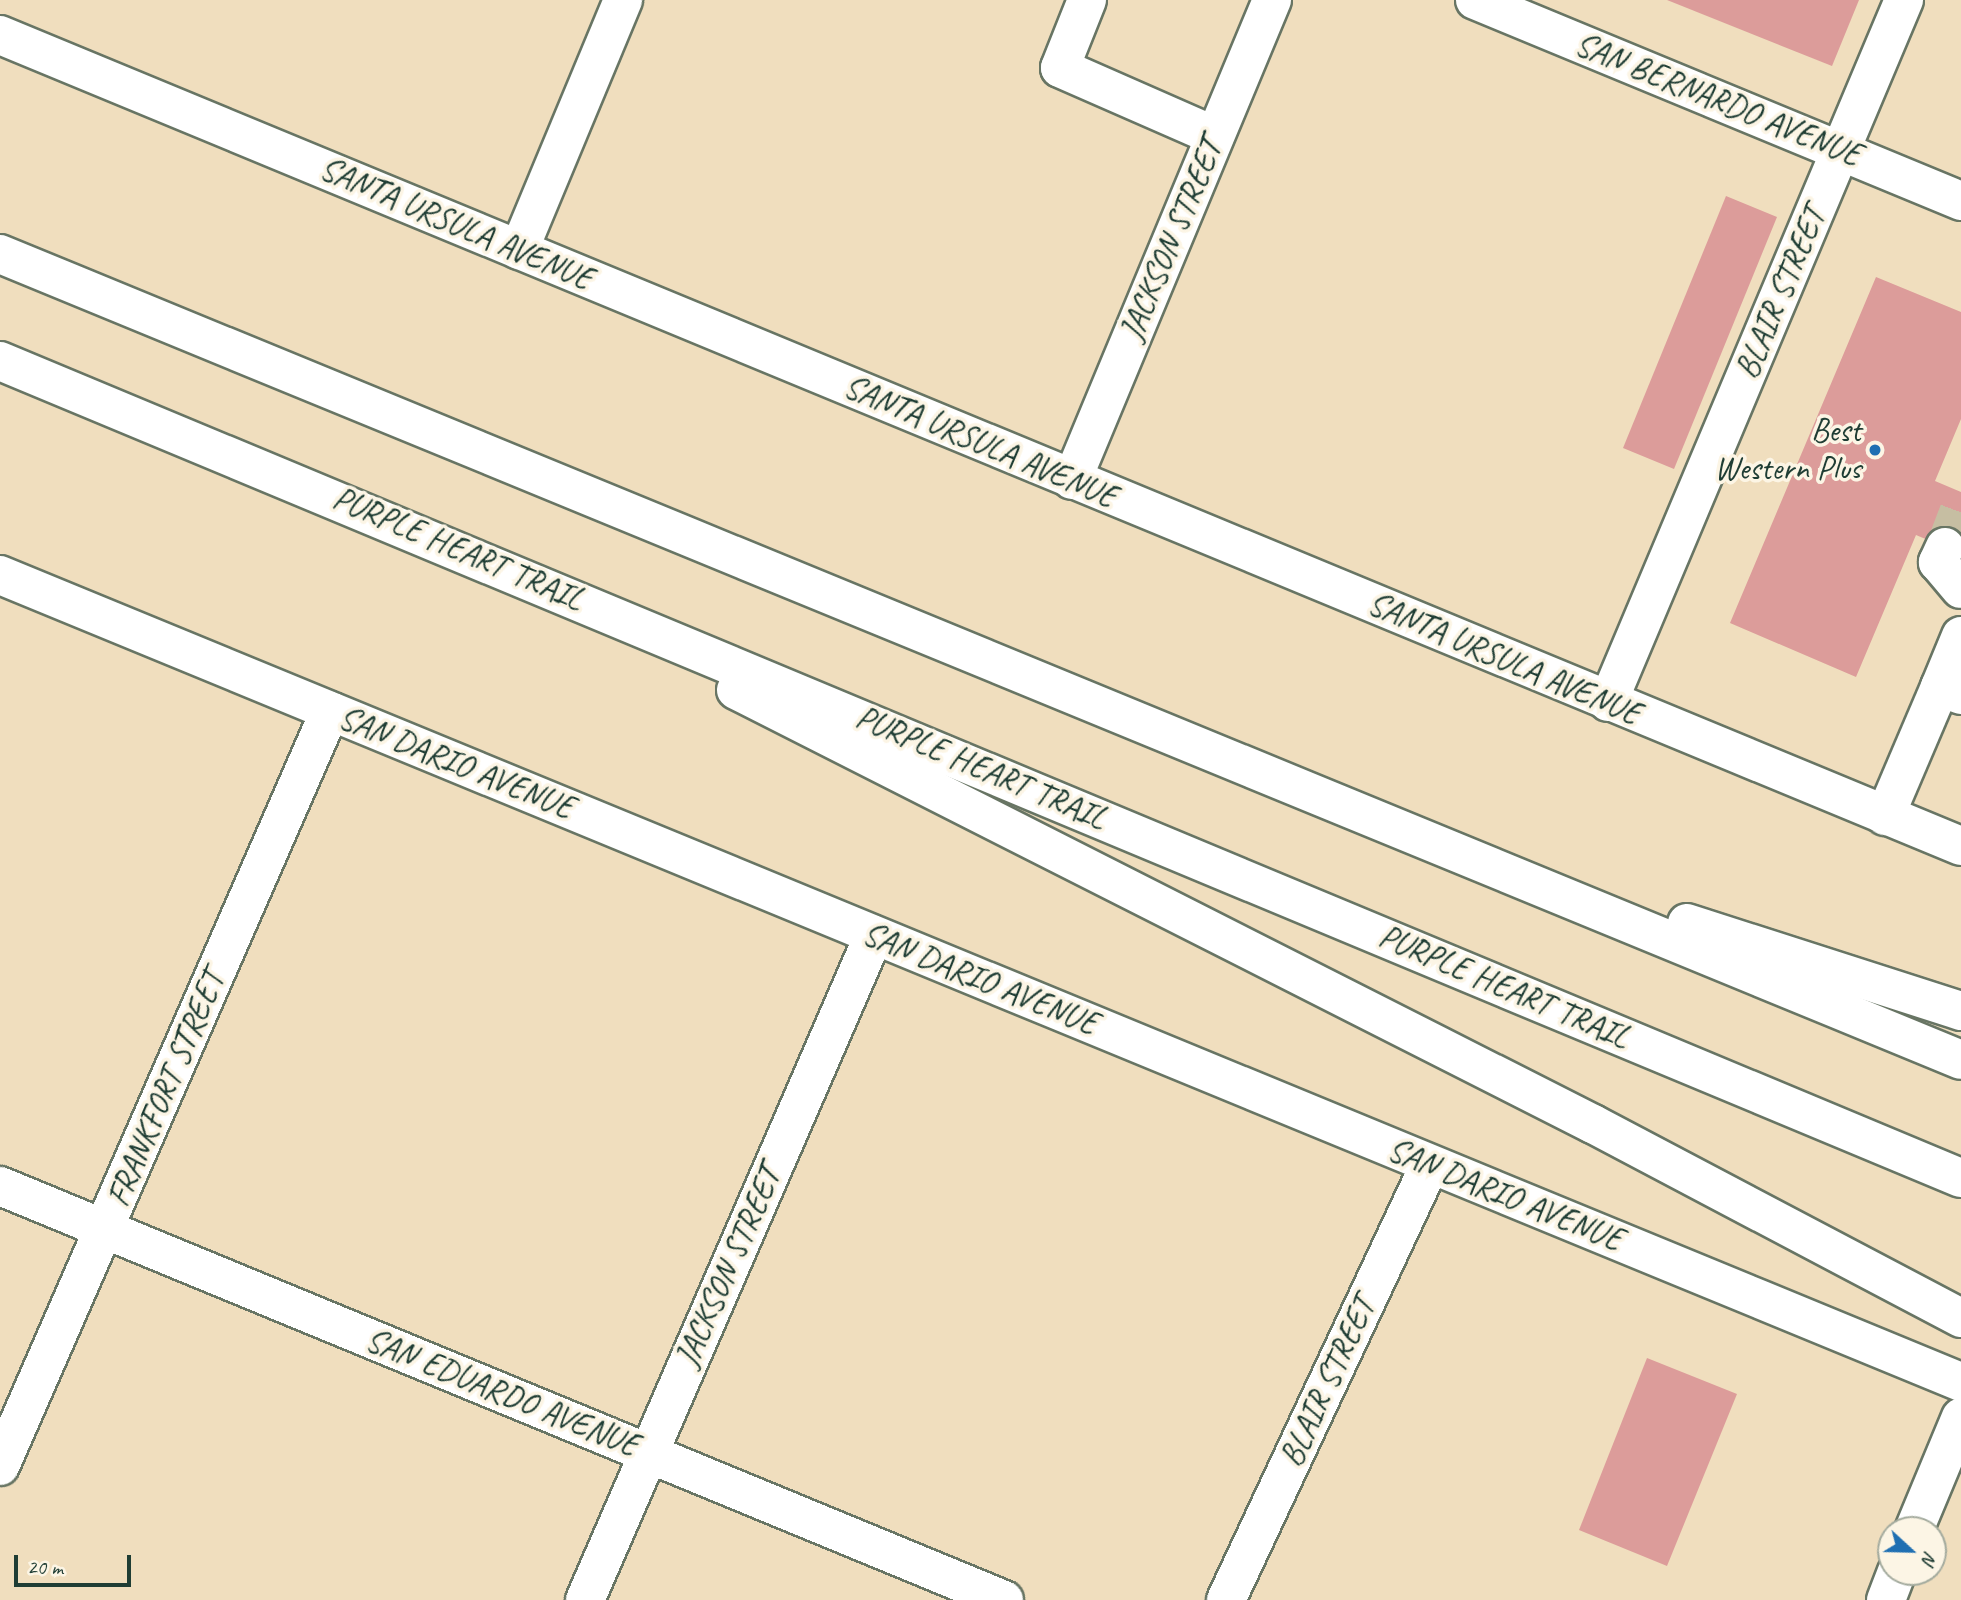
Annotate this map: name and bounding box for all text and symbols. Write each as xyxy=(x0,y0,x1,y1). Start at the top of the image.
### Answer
street label: SAN BERNARDO AVENUE xyxy=(1568,24,1868,176)
street label: JACKSON STREET xyxy=(1112,134,1232,346)
street label: SANTA URSULA AVENUE xyxy=(313,148,599,300)
street label: BLAIR STREET xyxy=(1727,201,1835,385)
street label: SANTA URSULA AVENUE xyxy=(837,366,1123,518)
place label: Best Western Plus xyxy=(1714,411,1861,489)
marker: Best Western Plus xyxy=(1867,442,1883,458)
street label: PURPLE HEART TRAIL xyxy=(327,478,589,620)
street label: SANTA URSULA AVENUE xyxy=(1361,583,1647,735)
street label: PURPLE HEART TRAIL xyxy=(850,697,1112,839)
street label: SAN DARIO AVENUE xyxy=(333,698,579,828)
street label: SAN DARIO AVENUE xyxy=(857,914,1103,1044)
street label: PURPLE HEART TRAIL xyxy=(1373,916,1635,1058)
street label: FRANKFORT STREET xyxy=(99,966,233,1212)
street label: SAN DARIO AVENUE xyxy=(1382,1130,1628,1260)
street label: JACKSON STREET xyxy=(667,1161,791,1373)
street label: BLAIR STREET xyxy=(1271,1291,1385,1473)
street label: SAN EDUARDO AVENUE xyxy=(362,1321,642,1465)
north arrow xyxy=(1877,1516,1947,1586)
scale bar xyxy=(18,1540,135,1584)
text: N xyxy=(1916,1548,1943,1568)
text: 20 m xyxy=(27,1554,63,1580)

